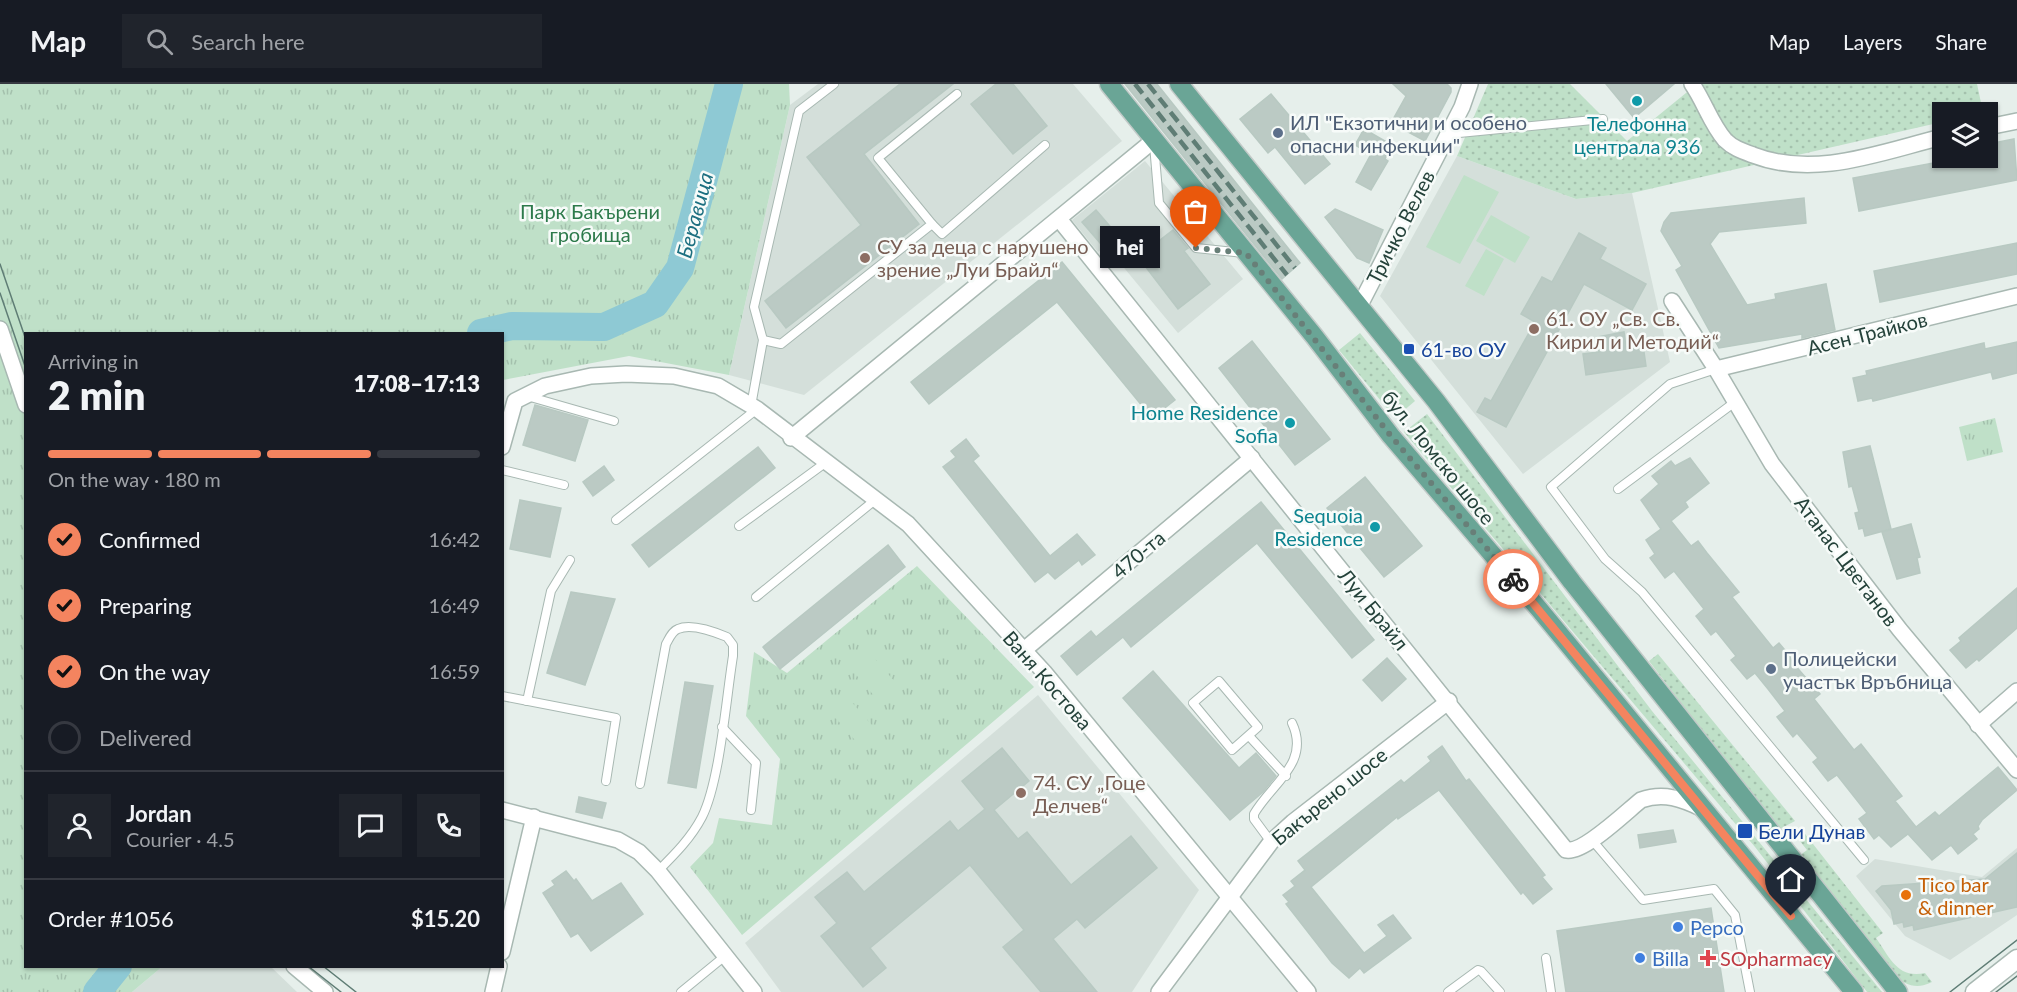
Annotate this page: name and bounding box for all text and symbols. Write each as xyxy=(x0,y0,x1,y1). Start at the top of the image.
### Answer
search box xyxy=(122,14,542,68)
text: Map xyxy=(30,24,86,58)
icon: search xyxy=(143,25,176,58)
text: Search here xyxy=(191,28,305,55)
text: Map xyxy=(1769,29,1810,54)
text: Layers xyxy=(1843,29,1902,54)
text: Share xyxy=(1935,29,1987,54)
marker: Телефонна централа 936 xyxy=(1630,94,1644,108)
map controls xyxy=(1932,102,1998,168)
button: layers xyxy=(1932,102,1998,168)
place label: ИЛ "Екзотични и особено опасни инфекции" xyxy=(1290,110,1527,157)
place label: Телефонна централа 936 xyxy=(1574,111,1700,158)
marker: ИЛ "Екзотични и особено опасни инфекции" xyxy=(1271,126,1285,140)
street label: Тричко Велев xyxy=(1361,166,1439,288)
water label: Беравица xyxy=(671,169,717,261)
pin xyxy=(1170,186,1221,248)
icon: bag xyxy=(1179,195,1212,228)
park label: Парк Бакърени гробища xyxy=(520,199,660,246)
callout: hei xyxy=(1100,227,1160,269)
place label: СУ за деца с нарушено зрение „Луи Брайл“ xyxy=(877,234,1089,281)
text: hei xyxy=(1116,235,1144,259)
marker: СУ за деца с нарушено зрение „Луи Брайл“ xyxy=(858,251,872,265)
place label: 61. ОУ „Св. Св. Кирил и Методий“ xyxy=(1546,306,1719,353)
street label: Асен Трайков xyxy=(1804,306,1930,360)
marker: 61. ОУ „Св. Св. Кирил и Методий“ xyxy=(1527,322,1541,336)
place label: 61-во ОУ xyxy=(1421,337,1507,361)
marker: 61-во ОУ xyxy=(1402,342,1416,356)
text: Arriving in xyxy=(48,349,139,373)
text: 17:08–17:13 xyxy=(354,370,480,397)
text: 2 min xyxy=(48,372,145,418)
street label: бул. Ломско шосе xyxy=(1378,385,1500,529)
place label: Home Residence Sofia xyxy=(1131,400,1278,447)
marker: Home Residence Sofia xyxy=(1283,416,1297,430)
text: On the way · 180 m xyxy=(48,467,221,491)
street label: Атанас Цветанов xyxy=(1790,491,1904,631)
place label: Sequoia Residence xyxy=(1274,503,1363,550)
marker: Sequoia Residence xyxy=(1368,520,1382,534)
icon: check xyxy=(48,523,81,556)
street label: 470-та xyxy=(1107,525,1169,583)
text: Confirmed xyxy=(99,526,201,553)
text: 16:42 xyxy=(429,527,480,551)
courier xyxy=(1483,549,1543,609)
street label: Луи Брайл xyxy=(1333,563,1414,655)
icon: bike xyxy=(1497,563,1530,596)
icon: check xyxy=(48,589,81,622)
text: Preparing xyxy=(99,592,191,619)
text: 16:49 xyxy=(429,593,480,617)
street label: Ваня Костова xyxy=(998,626,1098,734)
place label: Полицейски участък Връбница xyxy=(1783,646,1952,693)
icon: check xyxy=(48,655,81,688)
text: On the way xyxy=(99,658,210,685)
text: 16:59 xyxy=(429,659,480,683)
marker: Полицейски участък Връбница xyxy=(1764,662,1778,676)
text: Delivered xyxy=(99,724,192,751)
street label: Бакърено шосе xyxy=(1266,742,1392,850)
place label: 74. СУ „Гоце Делчев“ xyxy=(1033,770,1146,817)
marker: 74. СУ „Гоце Делчев“ xyxy=(1014,786,1028,800)
button: person xyxy=(48,794,111,857)
button: chat xyxy=(339,794,402,857)
button: phone xyxy=(417,794,480,857)
text: Jordan xyxy=(126,800,192,827)
place label: Бели Дунав xyxy=(1758,819,1866,843)
marker: Бели Дунав xyxy=(1736,822,1754,840)
text: Courier · 4.5 xyxy=(126,827,235,851)
pin xyxy=(1765,854,1816,916)
icon: home xyxy=(1774,863,1807,896)
place label: Tico bar & dinner xyxy=(1918,872,1994,919)
marker: Tico bar & dinner xyxy=(1899,888,1913,902)
text: Order #1056 xyxy=(48,905,174,932)
text: $15.20 xyxy=(411,905,480,932)
place label: Pepco xyxy=(1690,915,1744,939)
marker: Pepco xyxy=(1671,920,1685,934)
place label: Billa xyxy=(1652,946,1689,970)
place label: SOpharmacy xyxy=(1720,946,1833,970)
marker: Billa xyxy=(1633,951,1647,965)
marker: SOpharmacy xyxy=(1701,951,1715,965)

